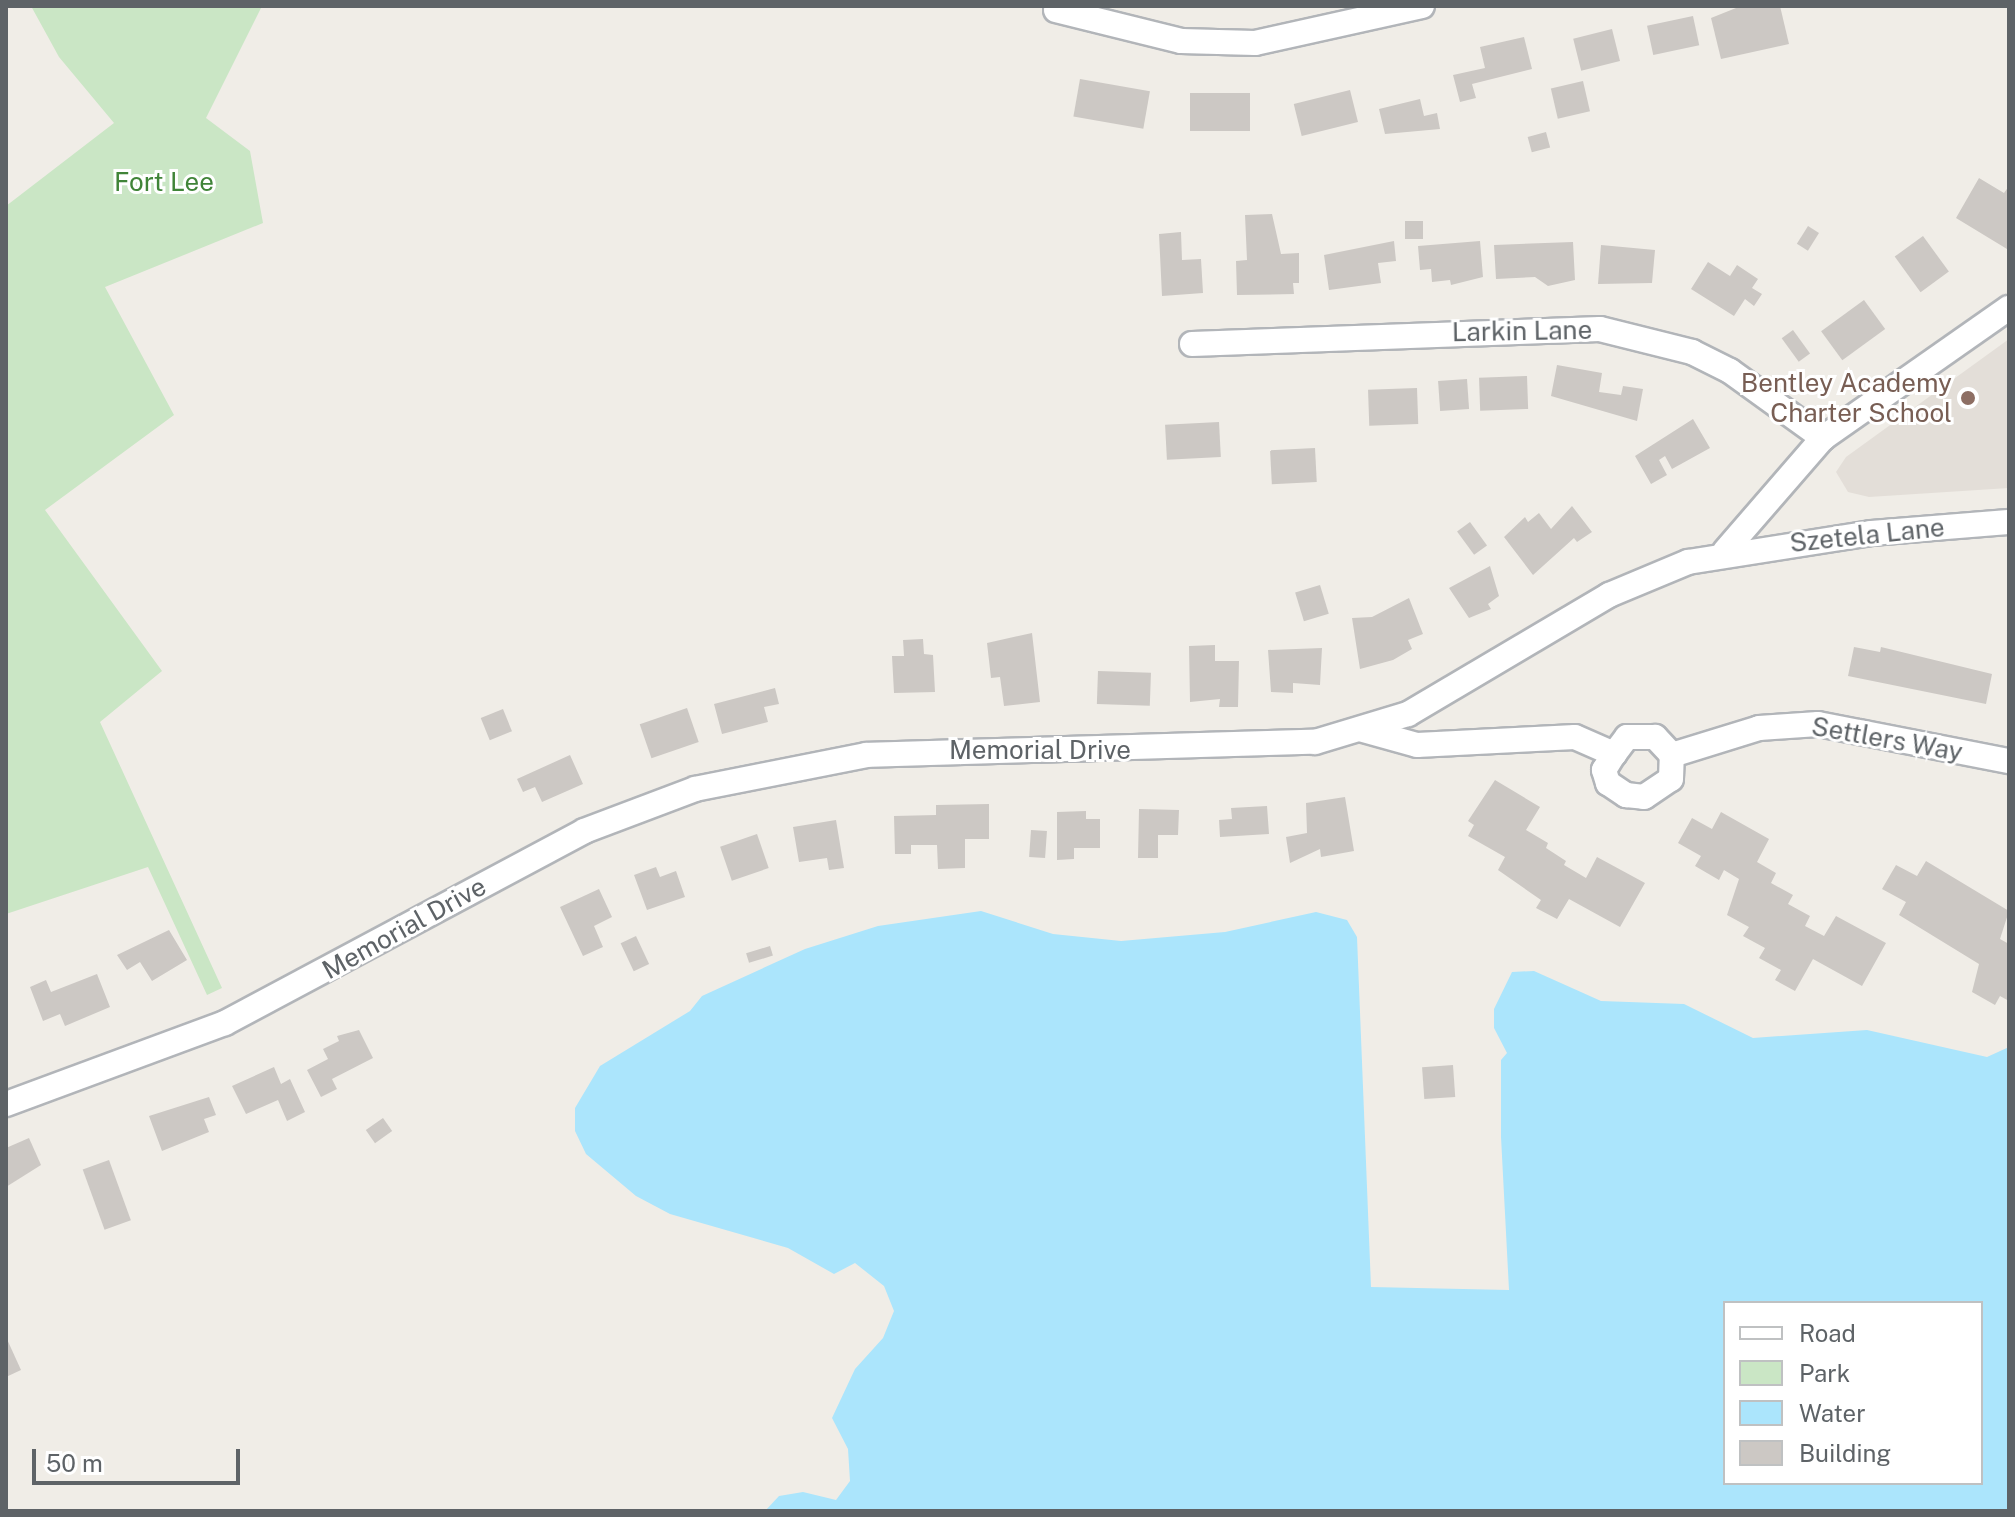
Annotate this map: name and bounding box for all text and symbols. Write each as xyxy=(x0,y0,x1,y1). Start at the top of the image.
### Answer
park label: Fort Lee xyxy=(114,166,214,198)
street label: Larkin Lane xyxy=(1452,314,1592,348)
place label: Bentley Academy Charter School xyxy=(1741,367,1952,428)
marker: Bentley Academy Charter School xyxy=(1959,389,1977,407)
street label: Szetela Lane xyxy=(1788,511,1946,559)
street label: Settlers Way xyxy=(1809,710,1965,768)
street label: Memorial Drive xyxy=(949,734,1131,766)
street label: Memorial Drive xyxy=(317,870,491,986)
legend xyxy=(1723,1301,1983,1485)
text: Road xyxy=(1799,1319,1856,1347)
text: Park xyxy=(1799,1359,1850,1387)
text: Water xyxy=(1799,1399,1866,1427)
scale bar xyxy=(36,1433,244,1483)
text: Building xyxy=(1799,1439,1891,1467)
text: 50 m xyxy=(46,1449,103,1477)

